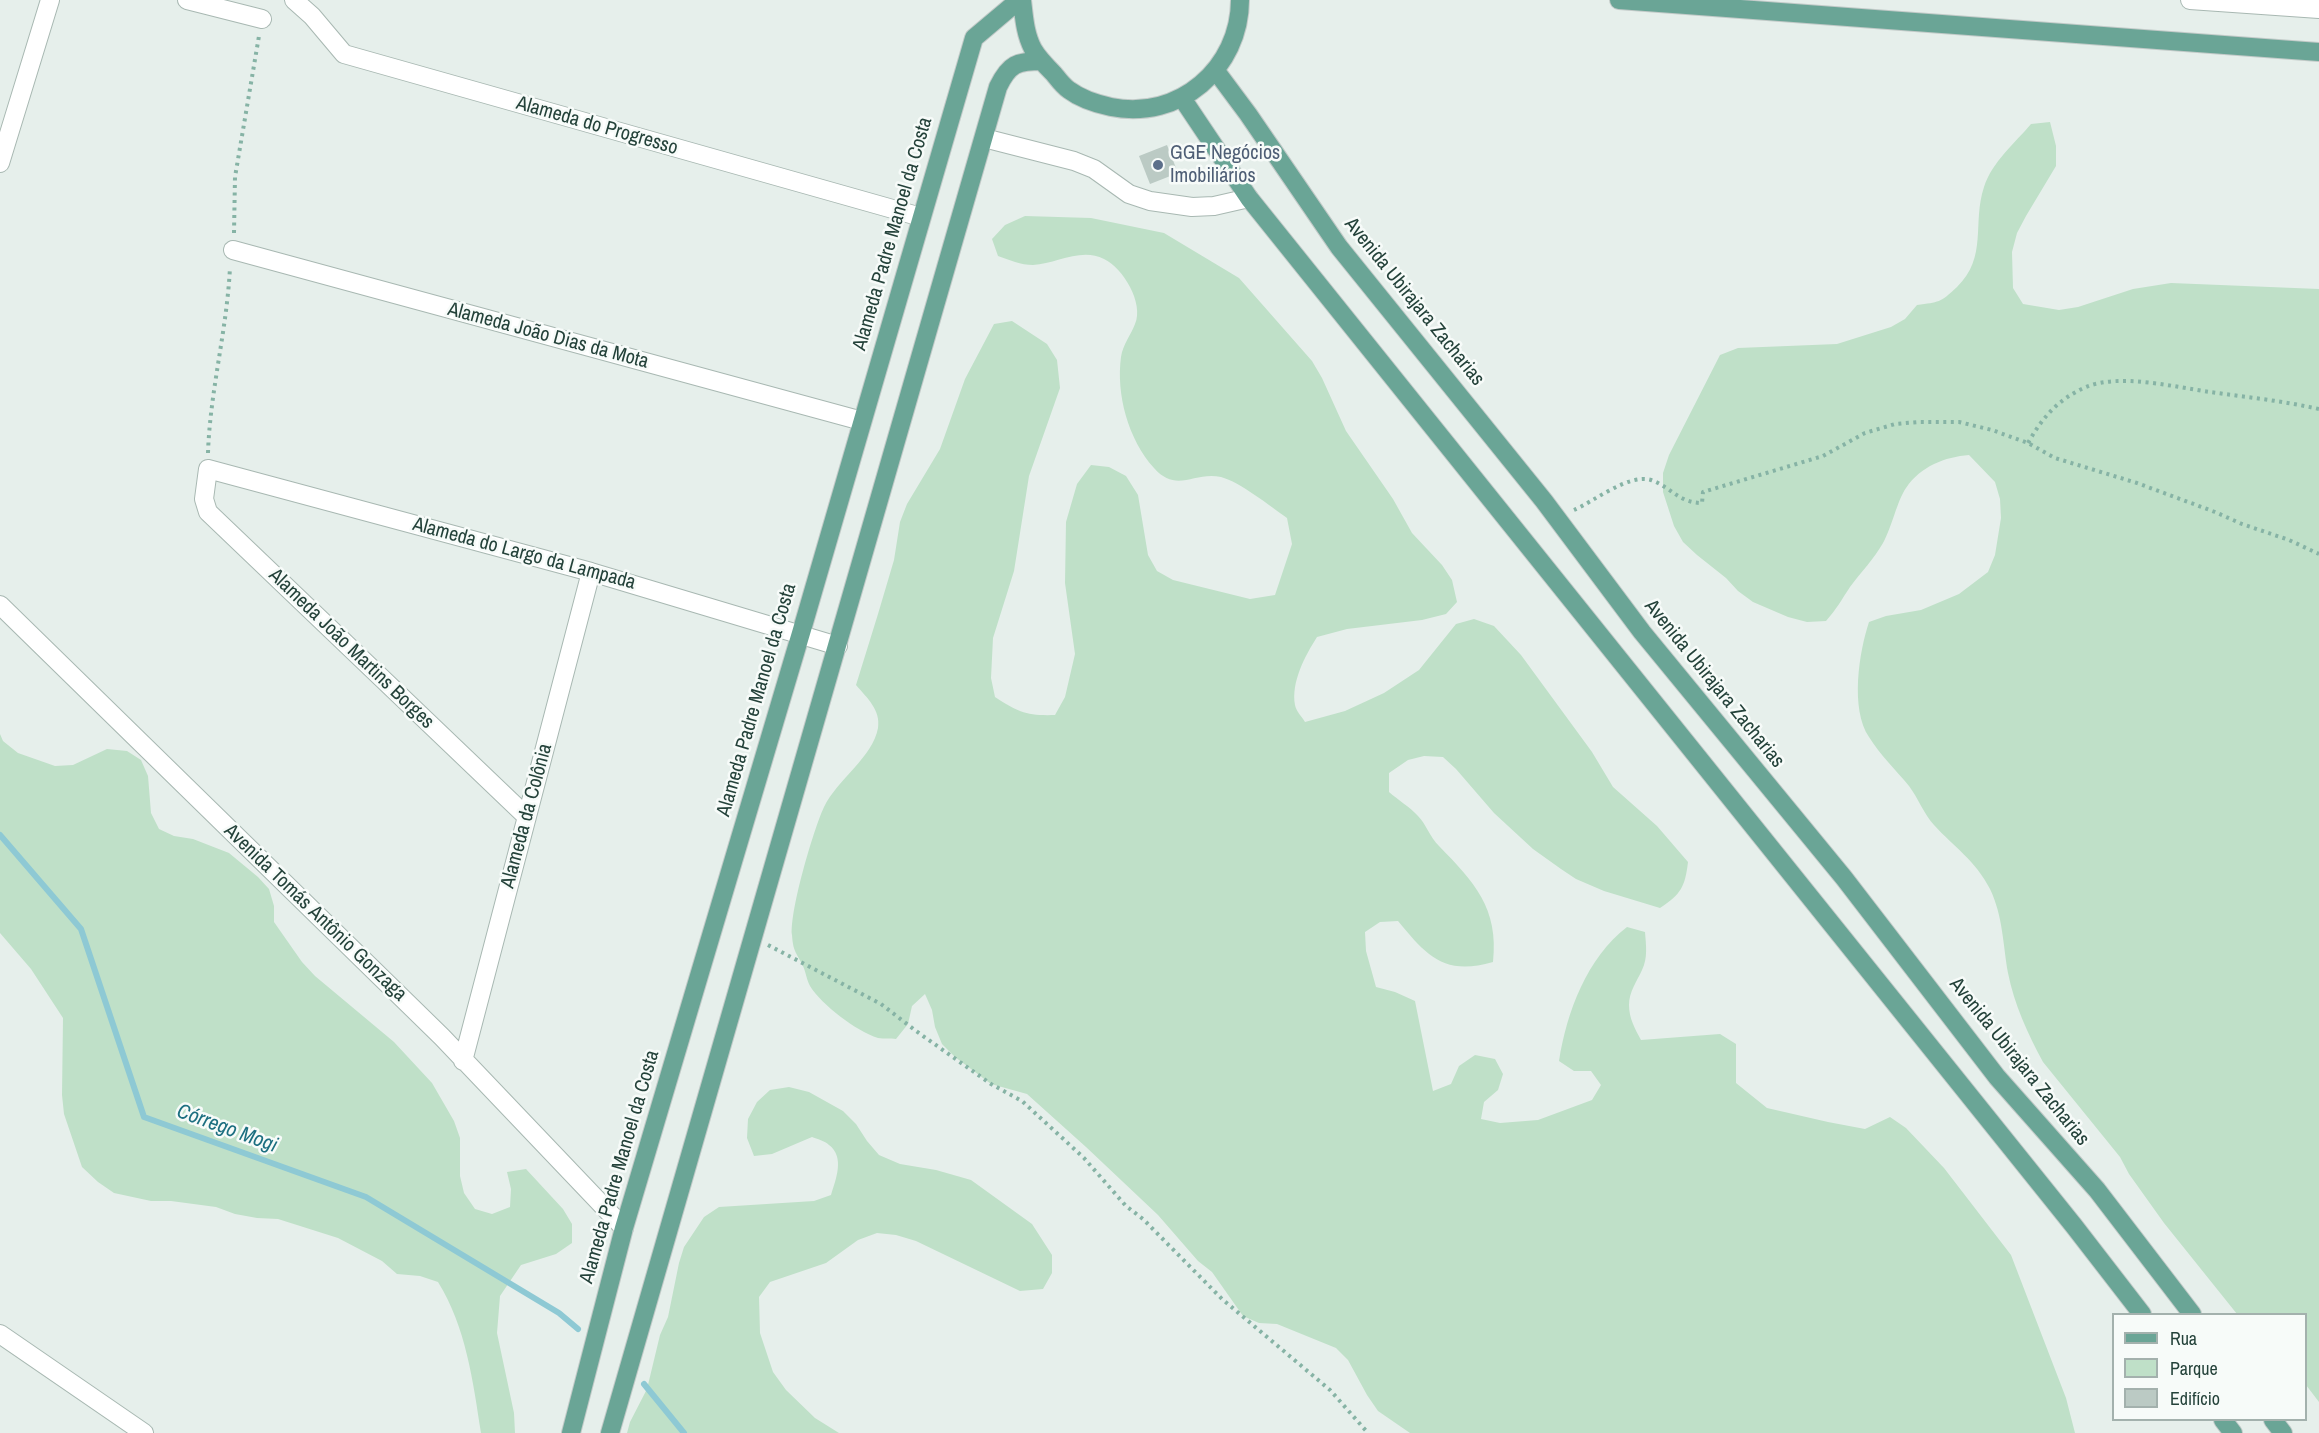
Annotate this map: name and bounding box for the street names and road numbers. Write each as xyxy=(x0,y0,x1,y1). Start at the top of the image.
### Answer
street label: Alameda do Progresso xyxy=(514,91,680,161)
street label: Alameda Padre Manoel da Costa xyxy=(848,115,938,353)
street label: Avenida Ubirajara Zacharias xyxy=(1339,213,1489,391)
street label: Alameda João Dias da Mota xyxy=(445,298,651,374)
street label: Alameda do Largo da Lampada xyxy=(410,513,638,595)
street label: Alameda João Martins Borges xyxy=(263,564,439,734)
street label: Alameda Padre Manoel da Costa xyxy=(712,581,802,819)
street label: Avenida Ubirajara Zacharias xyxy=(1639,595,1789,773)
street label: Alameda da Colônia xyxy=(496,741,558,891)
street label: Avenida Tomás Antônio Gonzaga xyxy=(219,819,411,1007)
street label: Avenida Ubirajara Zacharias xyxy=(1944,973,2094,1151)
street label: Alameda Padre Manoel da Costa xyxy=(575,1048,665,1286)

